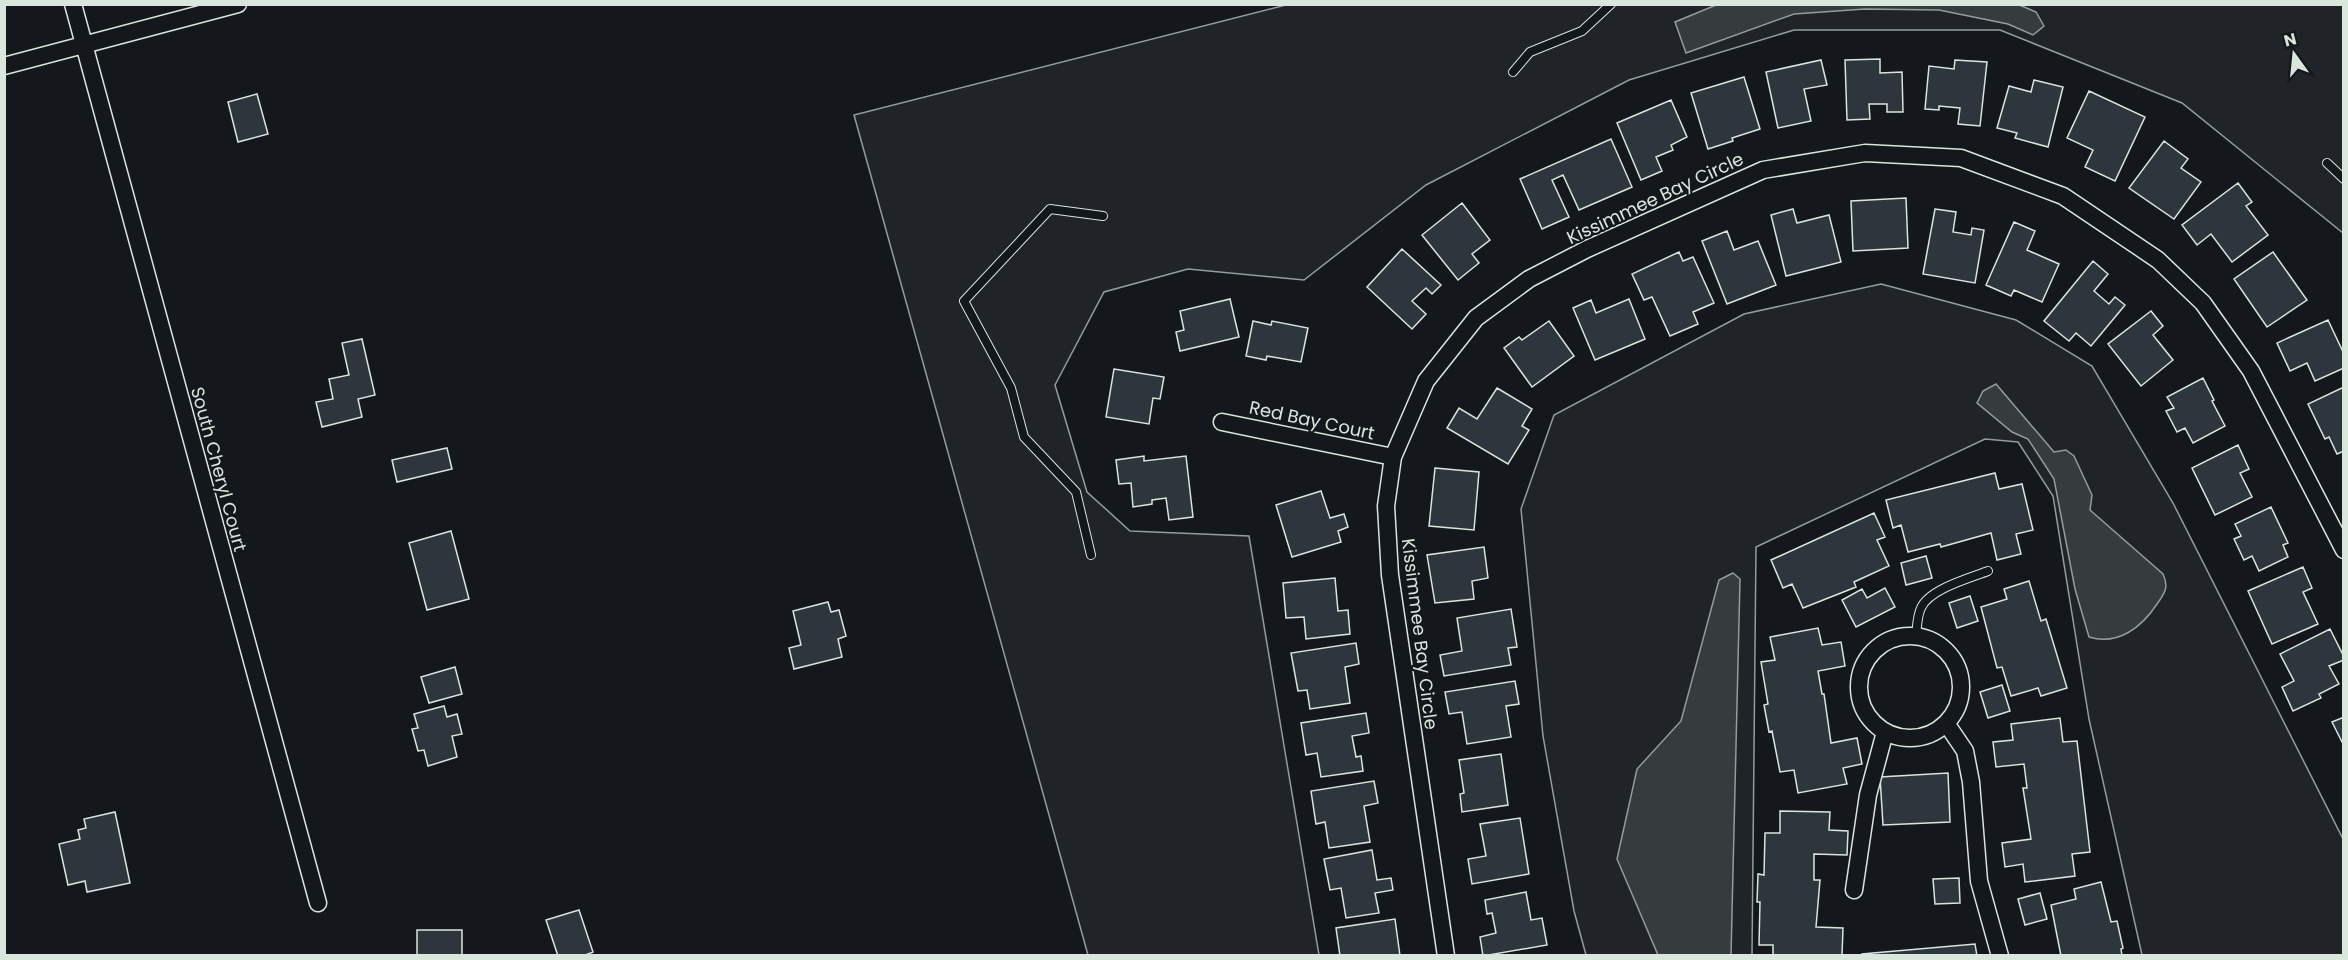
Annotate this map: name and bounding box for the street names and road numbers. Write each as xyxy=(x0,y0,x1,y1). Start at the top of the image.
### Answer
street label: Kissimmee Bay Circle xyxy=(1563,146,1747,250)
street label: South Cheryl Court xyxy=(185,384,253,554)
street label: Red Bay Court xyxy=(1247,395,1377,445)
street label: Kissimmee Bay Circle xyxy=(1396,537,1444,731)

